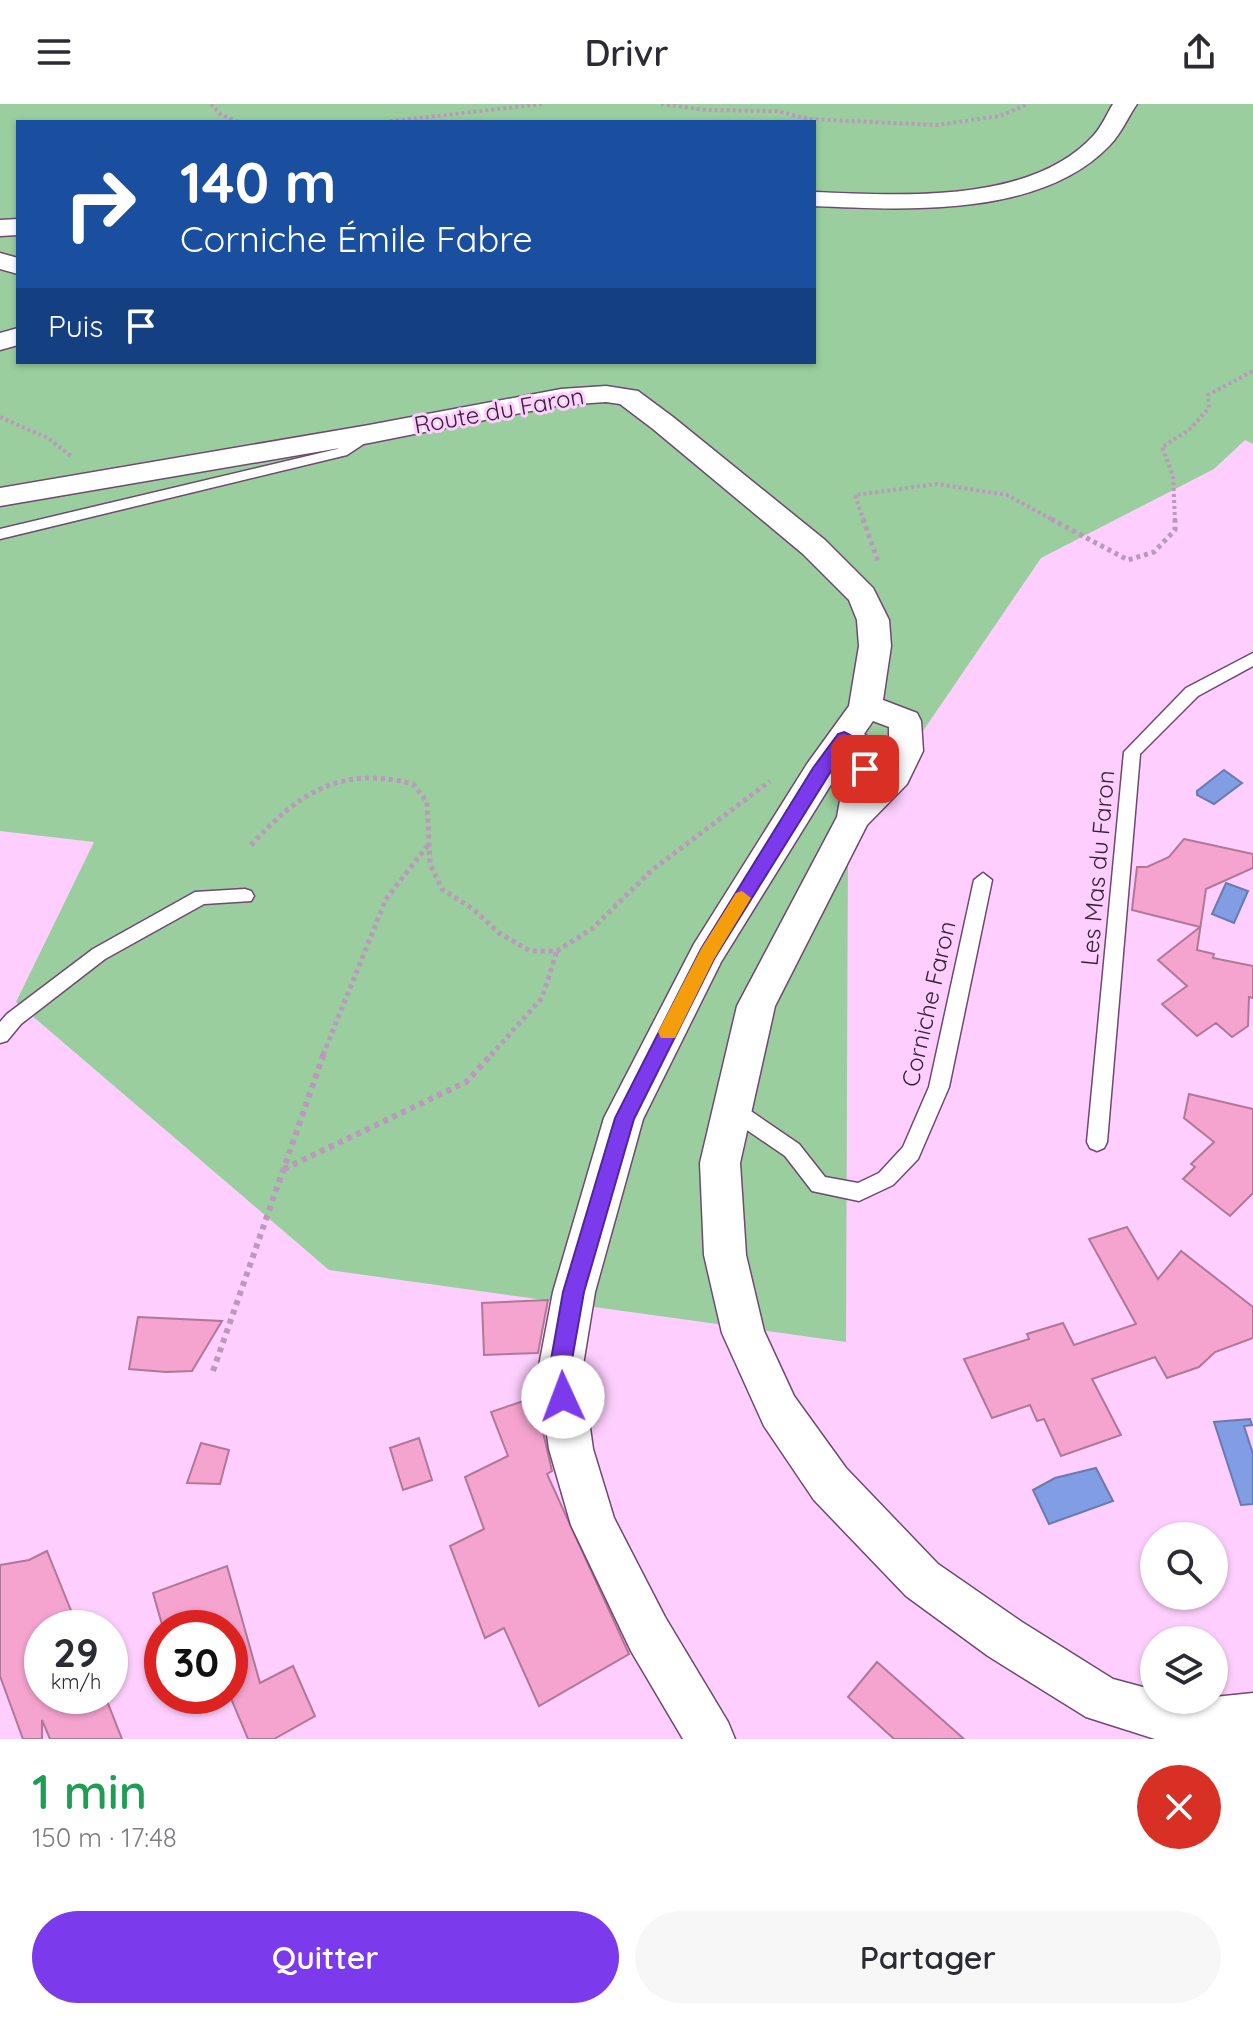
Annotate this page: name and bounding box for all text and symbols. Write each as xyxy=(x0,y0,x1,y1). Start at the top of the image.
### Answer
icon: menu xyxy=(32,30,76,74)
text: Drivr xyxy=(585,30,668,75)
icon: share xyxy=(1177,30,1221,74)
text: 140 m xyxy=(180,147,336,217)
icon: right xyxy=(48,152,152,256)
text: Corniche Émile Fabre xyxy=(180,216,533,261)
icon: arrive xyxy=(119,304,163,348)
text: Puis xyxy=(48,307,103,345)
street label: Route du Faron xyxy=(411,380,586,440)
pin xyxy=(831,735,899,803)
icon: arrive xyxy=(843,747,887,791)
street label: Les Mas du Faron xyxy=(1074,769,1120,967)
street label: Corniche Faron xyxy=(894,918,962,1090)
position arrow xyxy=(521,1355,605,1439)
map controls xyxy=(1140,1522,1228,1714)
button: search xyxy=(1140,1522,1228,1610)
speed limit sign: 30 xyxy=(144,1610,248,1714)
button: layers xyxy=(1140,1626,1228,1714)
text: 29 xyxy=(53,1627,99,1677)
text: km/h xyxy=(51,1669,101,1694)
text: 1 min xyxy=(32,1761,147,1821)
button: close xyxy=(1137,1765,1221,1849)
text: 150 m · 17:48 xyxy=(32,1821,177,1854)
button: Quitter xyxy=(32,1911,619,2003)
button: Partager xyxy=(635,1911,1221,2003)

